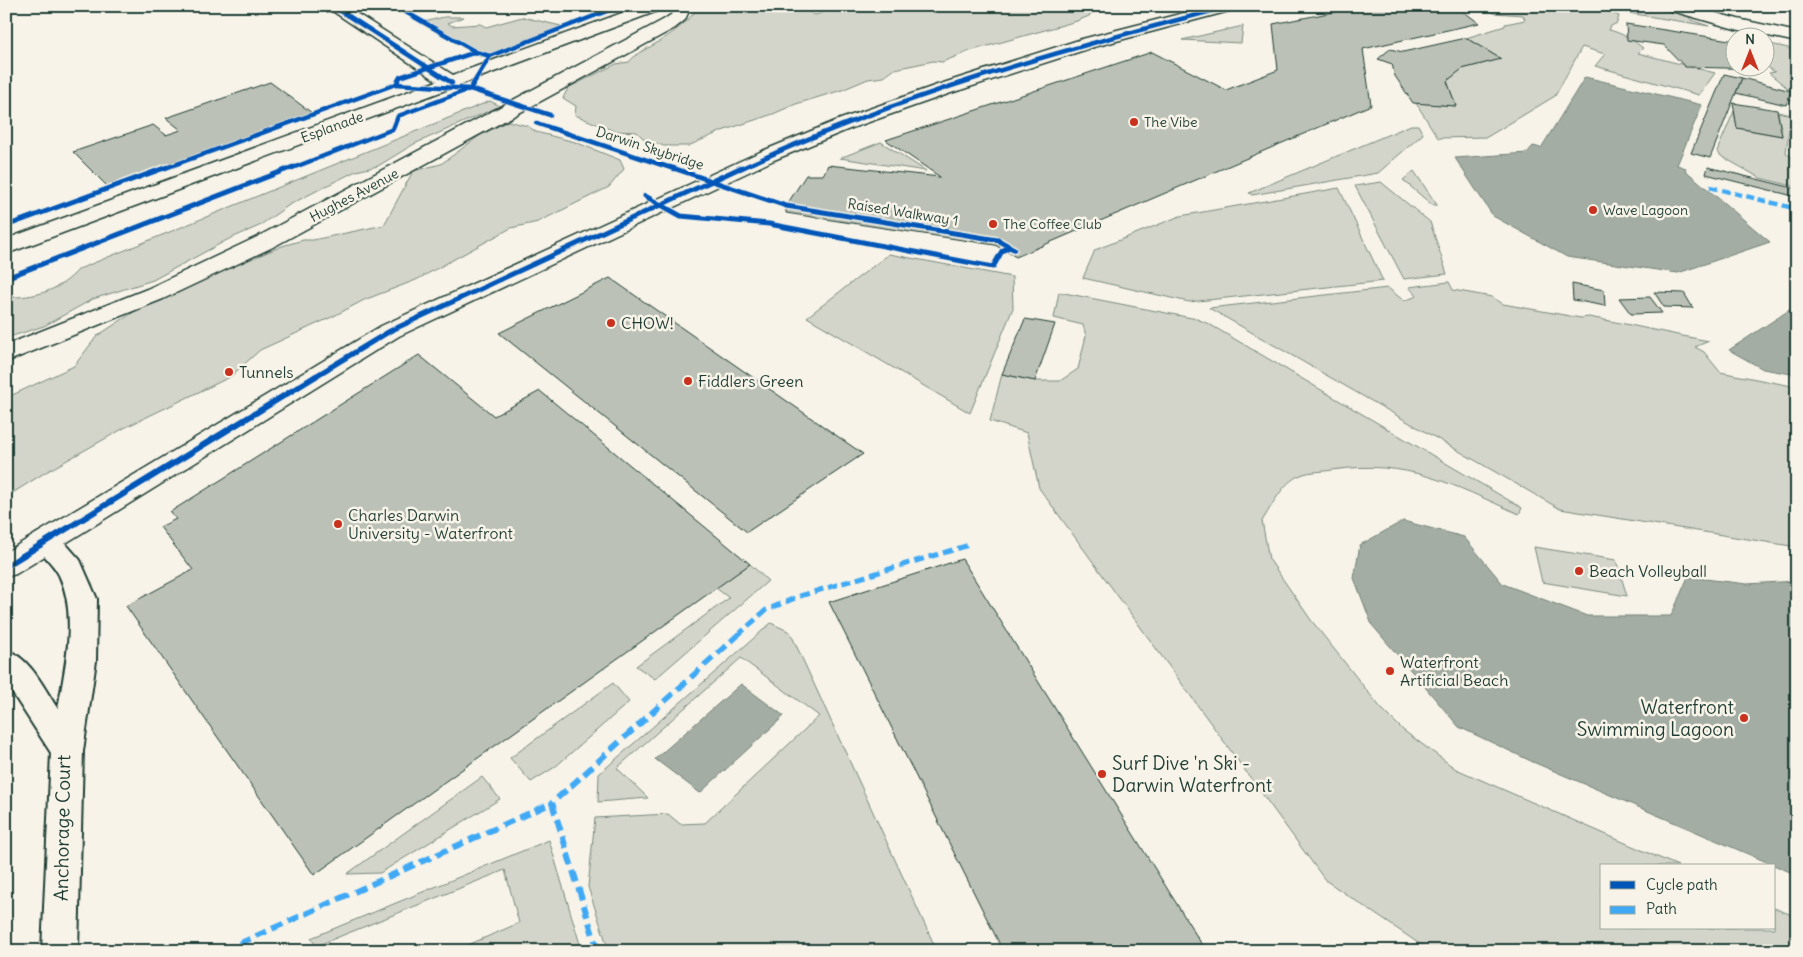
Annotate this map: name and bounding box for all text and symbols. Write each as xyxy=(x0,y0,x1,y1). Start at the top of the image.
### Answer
north arrow xyxy=(1726,28,1776,78)
text: N xyxy=(1745,30,1755,48)
street label: Esplanade xyxy=(298,107,366,147)
place label: The Vibe xyxy=(1144,113,1197,131)
marker: The Vibe xyxy=(1128,116,1140,128)
street label: Darwin Skybridge xyxy=(594,122,706,174)
street label: Hughes Avenue xyxy=(306,164,402,226)
street label: Raised Walkway 1 xyxy=(846,194,960,230)
place label: Wave Lagoon xyxy=(1603,201,1688,219)
marker: Wave Lagoon xyxy=(1587,204,1599,216)
place label: The Coffee Club xyxy=(1003,215,1102,233)
marker: The Coffee Club xyxy=(987,218,999,230)
place label: CHOW! xyxy=(621,313,674,333)
marker: CHOW! xyxy=(605,317,617,329)
place label: Tunnels xyxy=(239,362,294,382)
marker: Tunnels xyxy=(223,366,235,378)
place label: Fiddlers Green xyxy=(698,371,803,391)
marker: Fiddlers Green xyxy=(682,375,694,387)
place label: Charles Darwin University - Waterfront xyxy=(348,505,514,543)
marker: Charles Darwin University - Waterfront xyxy=(332,518,344,530)
place label: Beach Volleyball xyxy=(1589,561,1707,581)
marker: Beach Volleyball xyxy=(1573,565,1585,577)
place label: Waterfront Artificial Beach xyxy=(1400,652,1508,690)
marker: Waterfront Artificial Beach xyxy=(1384,665,1396,677)
place label: Waterfront Swimming Lagoon xyxy=(1577,695,1734,741)
marker: Waterfront Swimming Lagoon xyxy=(1738,712,1750,724)
place label: Surf Dive 'n Ski - Darwin Waterfront xyxy=(1112,751,1272,797)
street label: Anchorage Court xyxy=(49,755,75,901)
marker: Surf Dive 'n Ski - Darwin Waterfront xyxy=(1096,768,1108,780)
legend xyxy=(1600,864,1776,930)
text: Cycle path xyxy=(1646,875,1718,894)
text: Path xyxy=(1646,899,1677,918)

